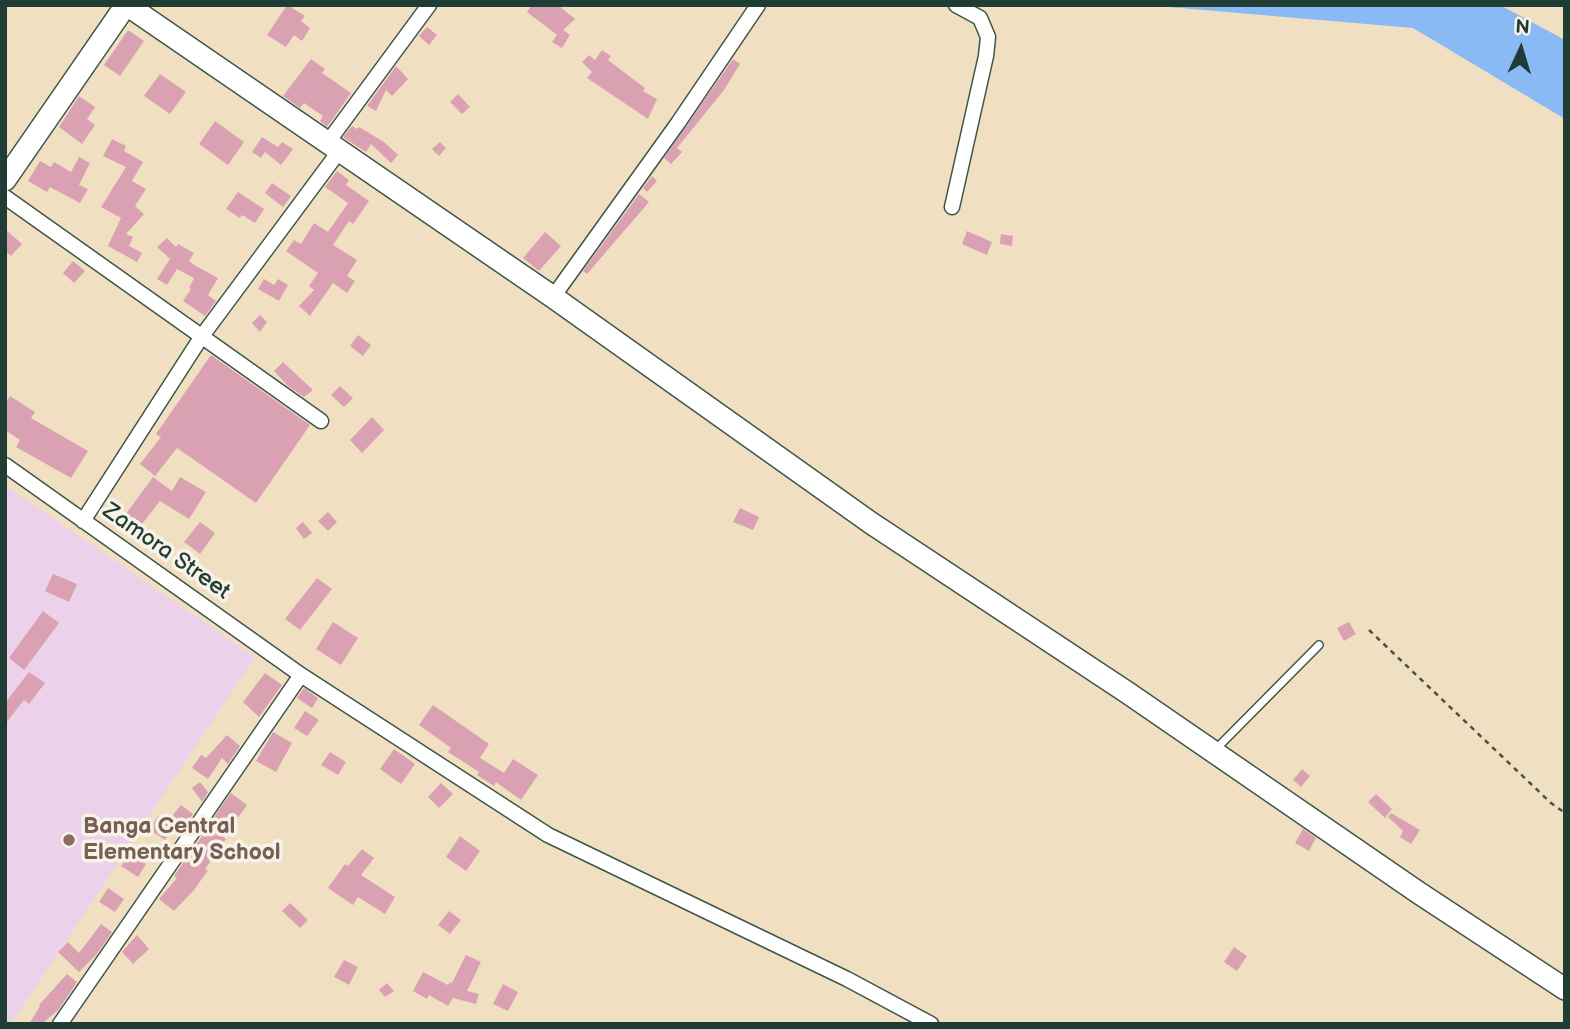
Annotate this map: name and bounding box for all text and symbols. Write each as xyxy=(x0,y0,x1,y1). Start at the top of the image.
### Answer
north arrow xyxy=(1486,14,1556,84)
text: N xyxy=(1515,16,1530,40)
street label: Zamora Street xyxy=(97,498,235,606)
place label: Banga Central Elementary School xyxy=(83,813,281,867)
marker: Banga Central Elementary School xyxy=(61,832,77,848)

